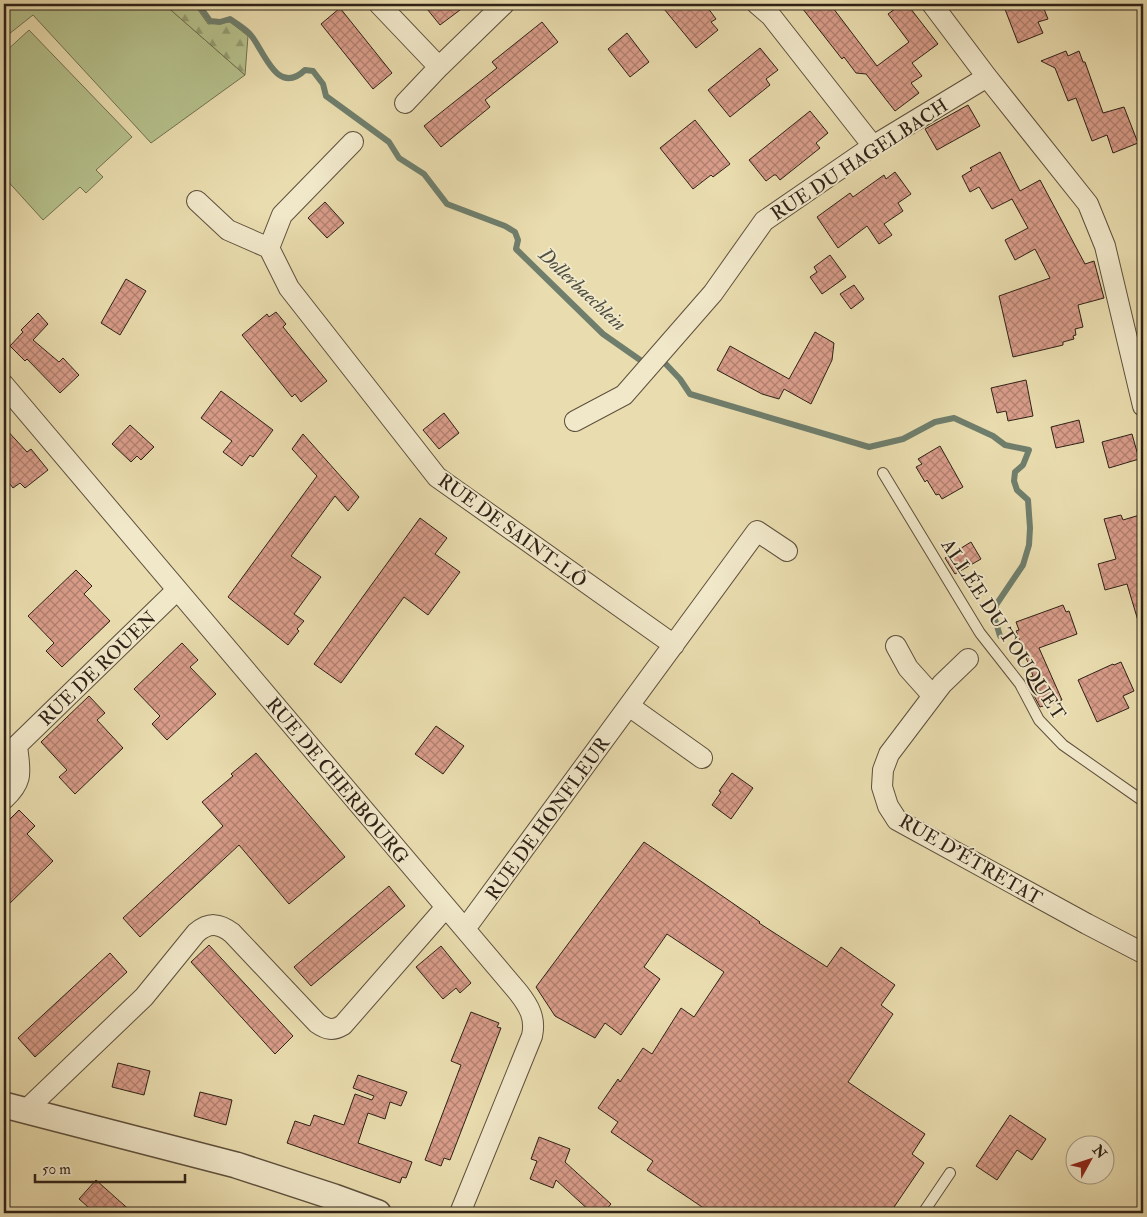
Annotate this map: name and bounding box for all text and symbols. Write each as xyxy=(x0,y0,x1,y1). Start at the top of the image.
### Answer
street label: RUE DU HAGELBACH xyxy=(766,94,953,226)
water label: Dollerbaechlein xyxy=(533,242,632,336)
street label: RUE DE SAINT-LÔ xyxy=(433,467,593,593)
street label: ALLÉE DU TOUQUET xyxy=(935,533,1072,725)
street label: RUE DE ROUEN xyxy=(34,606,162,731)
street label: RUE DE CHERBOURG xyxy=(261,693,414,869)
street label: RUE DE HONFLEUR xyxy=(480,732,615,905)
street label: RUE D'ÉTRETAT xyxy=(895,807,1047,911)
north arrow xyxy=(1064,1134,1114,1184)
text: N xyxy=(1088,1141,1110,1163)
scale bar xyxy=(35,1152,185,1184)
text: 50 m xyxy=(42,1160,71,1179)

